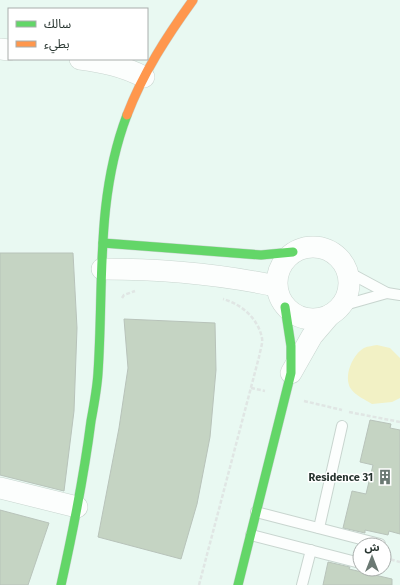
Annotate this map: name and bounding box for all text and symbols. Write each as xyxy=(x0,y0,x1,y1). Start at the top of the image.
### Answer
legend xyxy=(8,8,148,60)
text: سالك xyxy=(44,17,71,31)
text: بطيء xyxy=(44,37,70,54)
building icon: Residence 31 xyxy=(376,468,394,486)
place label: Residence 31 xyxy=(309,471,373,484)
north arrow xyxy=(352,537,392,577)
text: ش xyxy=(364,541,380,554)

